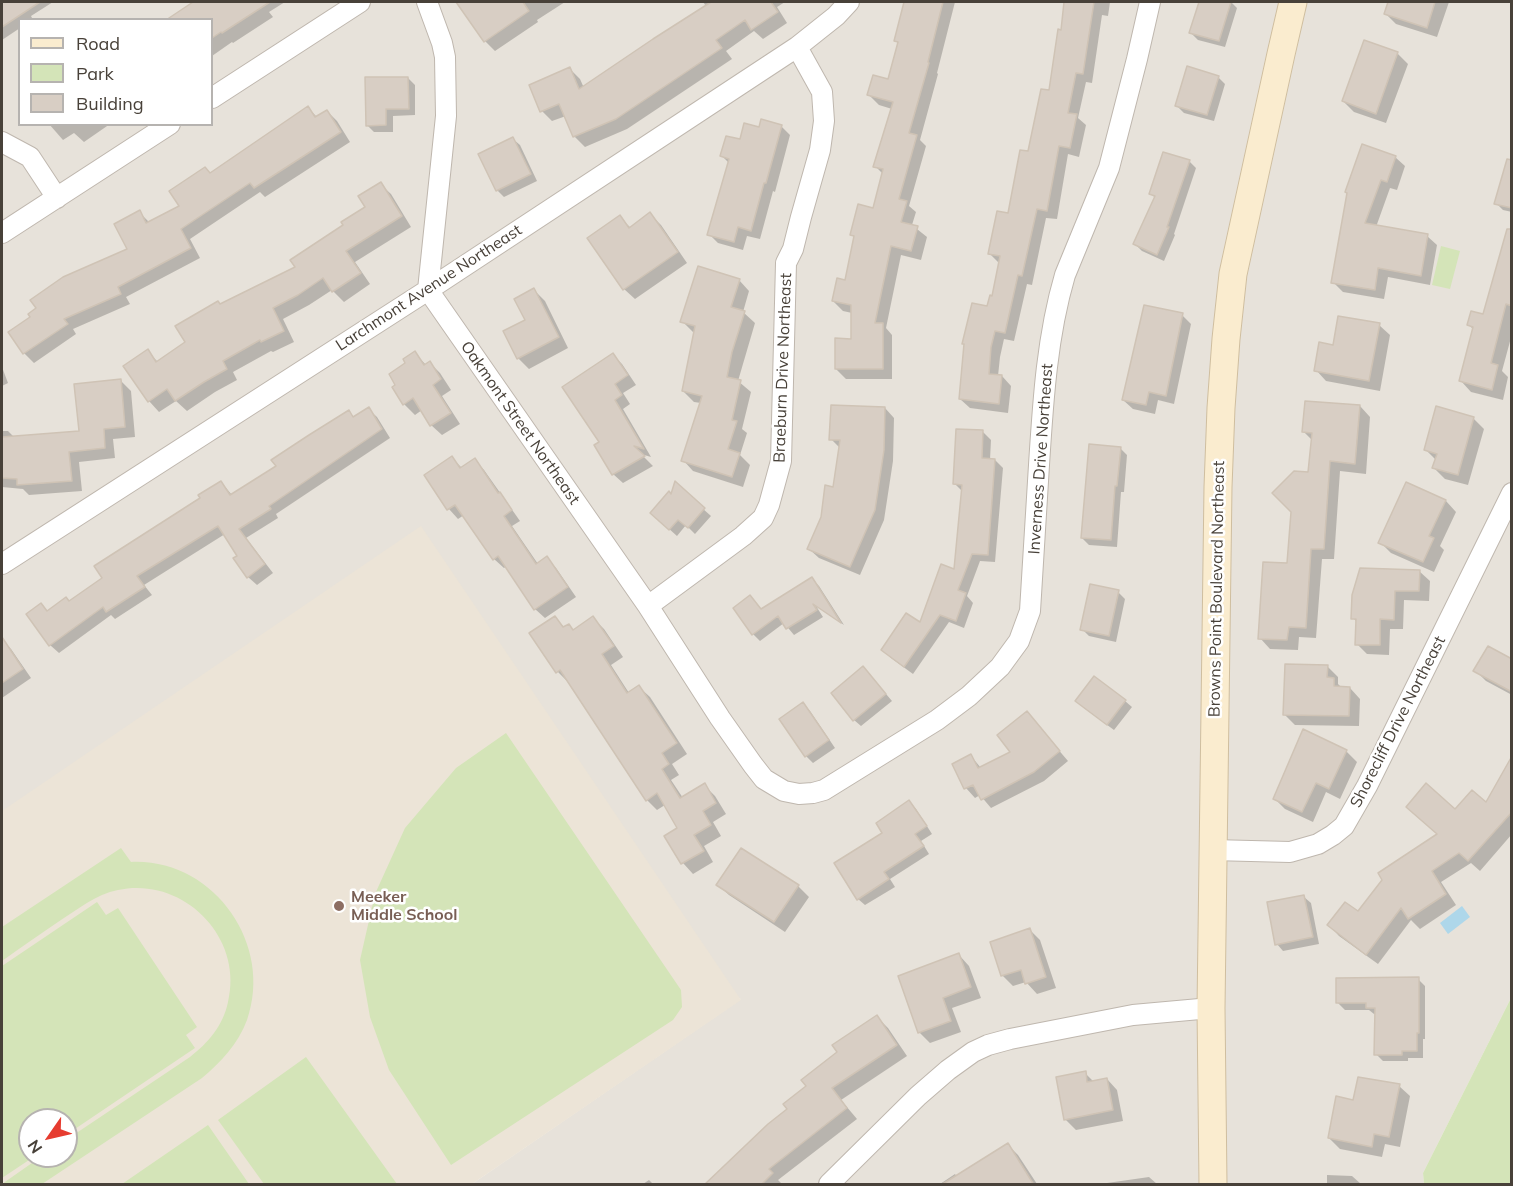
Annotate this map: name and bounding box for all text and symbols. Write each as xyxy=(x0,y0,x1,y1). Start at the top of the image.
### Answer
legend xyxy=(18,18,213,126)
text: Road xyxy=(76,32,120,55)
text: Park xyxy=(76,62,114,85)
text: Building xyxy=(76,92,144,115)
street label: Larchmont Avenue Northeast xyxy=(333,221,525,355)
street label: Braeburn Drive Northeast xyxy=(770,273,796,463)
street label: Oakmont Street Northeast xyxy=(456,338,584,508)
street label: Inverness Drive Northeast xyxy=(1025,363,1057,555)
street label: Browns Point Boulevard Northeast xyxy=(1205,461,1229,717)
street label: Shorecliff Drive Northeast xyxy=(1346,633,1450,811)
place label: Meeker Middle School xyxy=(351,887,457,925)
marker: Meeker Middle School xyxy=(332,899,346,913)
north arrow xyxy=(18,1108,78,1168)
text: N xyxy=(23,1136,46,1158)

